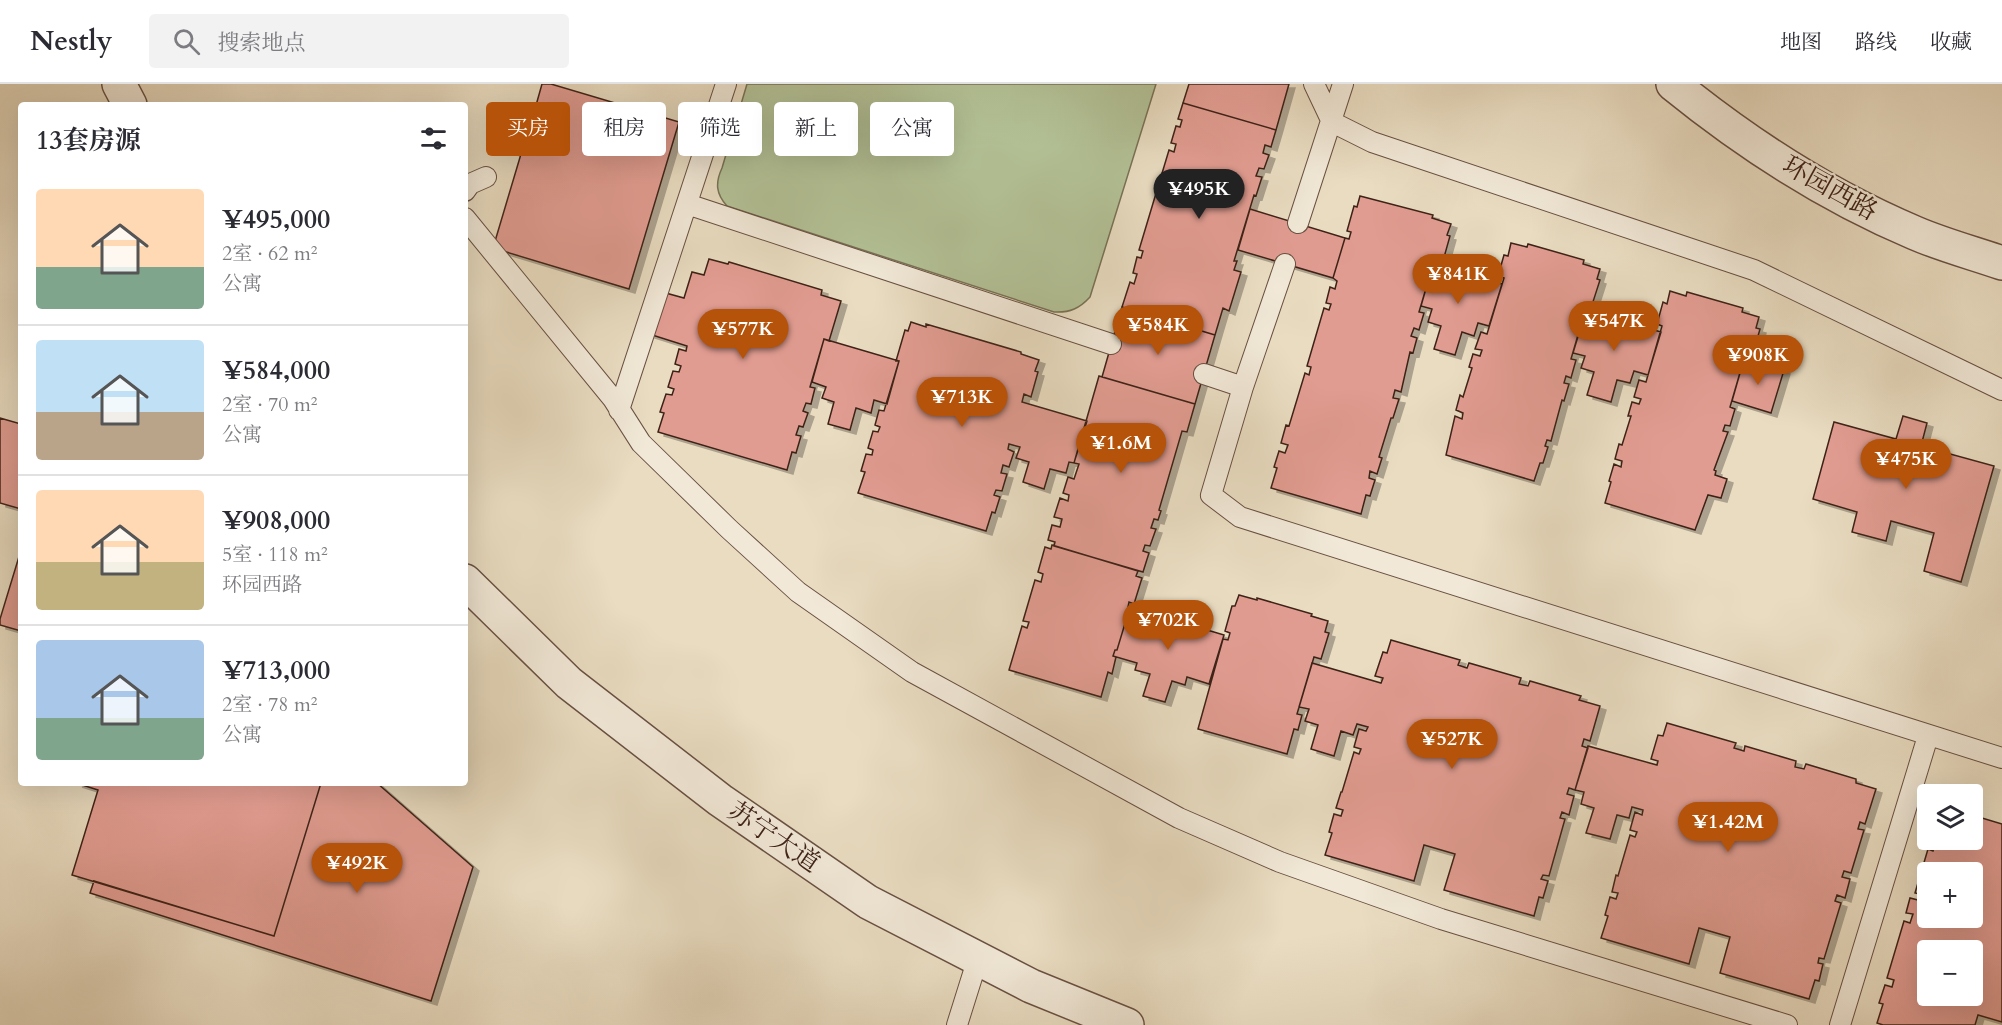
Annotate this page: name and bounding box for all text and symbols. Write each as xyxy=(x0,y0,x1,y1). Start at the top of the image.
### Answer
search box xyxy=(149,14,569,68)
text: Nestly xyxy=(30,22,113,60)
icon: search xyxy=(170,25,203,58)
text: 搜索地点 xyxy=(218,28,306,58)
text: 地图 xyxy=(1780,28,1822,57)
text: 路线 xyxy=(1855,28,1897,57)
text: 收藏 xyxy=(1930,28,1972,57)
chip: 买房 xyxy=(486,102,570,156)
chip: 租房 xyxy=(582,102,666,156)
chip: 筛选 xyxy=(678,102,762,156)
chip: 新上 xyxy=(774,102,858,156)
chip: 公寓 xyxy=(870,102,954,156)
icon: filters xyxy=(417,122,450,155)
text: 13套房源 xyxy=(36,123,141,158)
street label: 环园西路 xyxy=(1776,147,1884,229)
pin: ¥495K xyxy=(1157,169,1241,220)
text: ¥495K xyxy=(1168,175,1230,202)
text: ¥495,000 xyxy=(222,202,330,237)
icon: home xyxy=(84,213,156,285)
text: 2室 · 62 m² xyxy=(222,240,318,267)
pin: ¥841K xyxy=(1416,254,1500,305)
text: ¥841K xyxy=(1427,260,1489,287)
text: 公寓 xyxy=(222,270,262,297)
pin: ¥547K xyxy=(1572,301,1656,352)
pin: ¥584K xyxy=(1116,305,1200,356)
text: ¥547K xyxy=(1583,307,1645,334)
pin: ¥577K xyxy=(701,309,785,360)
text: ¥584K xyxy=(1127,311,1189,338)
text: ¥577K xyxy=(712,315,774,342)
pin: ¥908K xyxy=(1716,335,1800,386)
text: ¥908K xyxy=(1727,341,1789,368)
text: ¥584,000 xyxy=(222,353,330,388)
icon: home xyxy=(84,364,156,436)
pin: ¥713K xyxy=(920,377,1004,428)
text: ¥713K xyxy=(931,383,993,410)
text: 2室 · 70 m² xyxy=(222,391,318,418)
text: 公寓 xyxy=(222,421,262,448)
pin: ¥1.6M xyxy=(1079,423,1163,474)
text: ¥1.6M xyxy=(1090,429,1152,456)
pin: ¥475K xyxy=(1864,439,1948,490)
text: ¥475K xyxy=(1875,445,1937,472)
text: ¥908,000 xyxy=(222,503,330,538)
icon: home xyxy=(84,514,156,586)
text: 5室 · 118 m² xyxy=(222,541,328,568)
text: 环园西路 xyxy=(222,571,302,598)
pin: ¥702K xyxy=(1126,600,1210,651)
text: ¥702K xyxy=(1137,606,1199,633)
text: ¥713,000 xyxy=(222,653,330,688)
icon: home xyxy=(84,664,156,736)
text: 2室 · 78 m² xyxy=(222,691,318,718)
pin: ¥527K xyxy=(1410,719,1494,770)
text: 公寓 xyxy=(222,721,262,748)
text: ¥527K xyxy=(1421,725,1483,752)
map controls xyxy=(1917,784,1983,1006)
button: layers xyxy=(1917,784,1983,850)
street label: 苏宁大道 xyxy=(721,793,827,881)
pin: ¥1.42M xyxy=(1679,802,1777,853)
text: ¥1.42M xyxy=(1692,808,1764,835)
pin: ¥492K xyxy=(315,843,399,894)
text: ¥492K xyxy=(326,849,388,876)
button: + xyxy=(1917,862,1983,928)
button: − xyxy=(1917,940,1983,1006)

